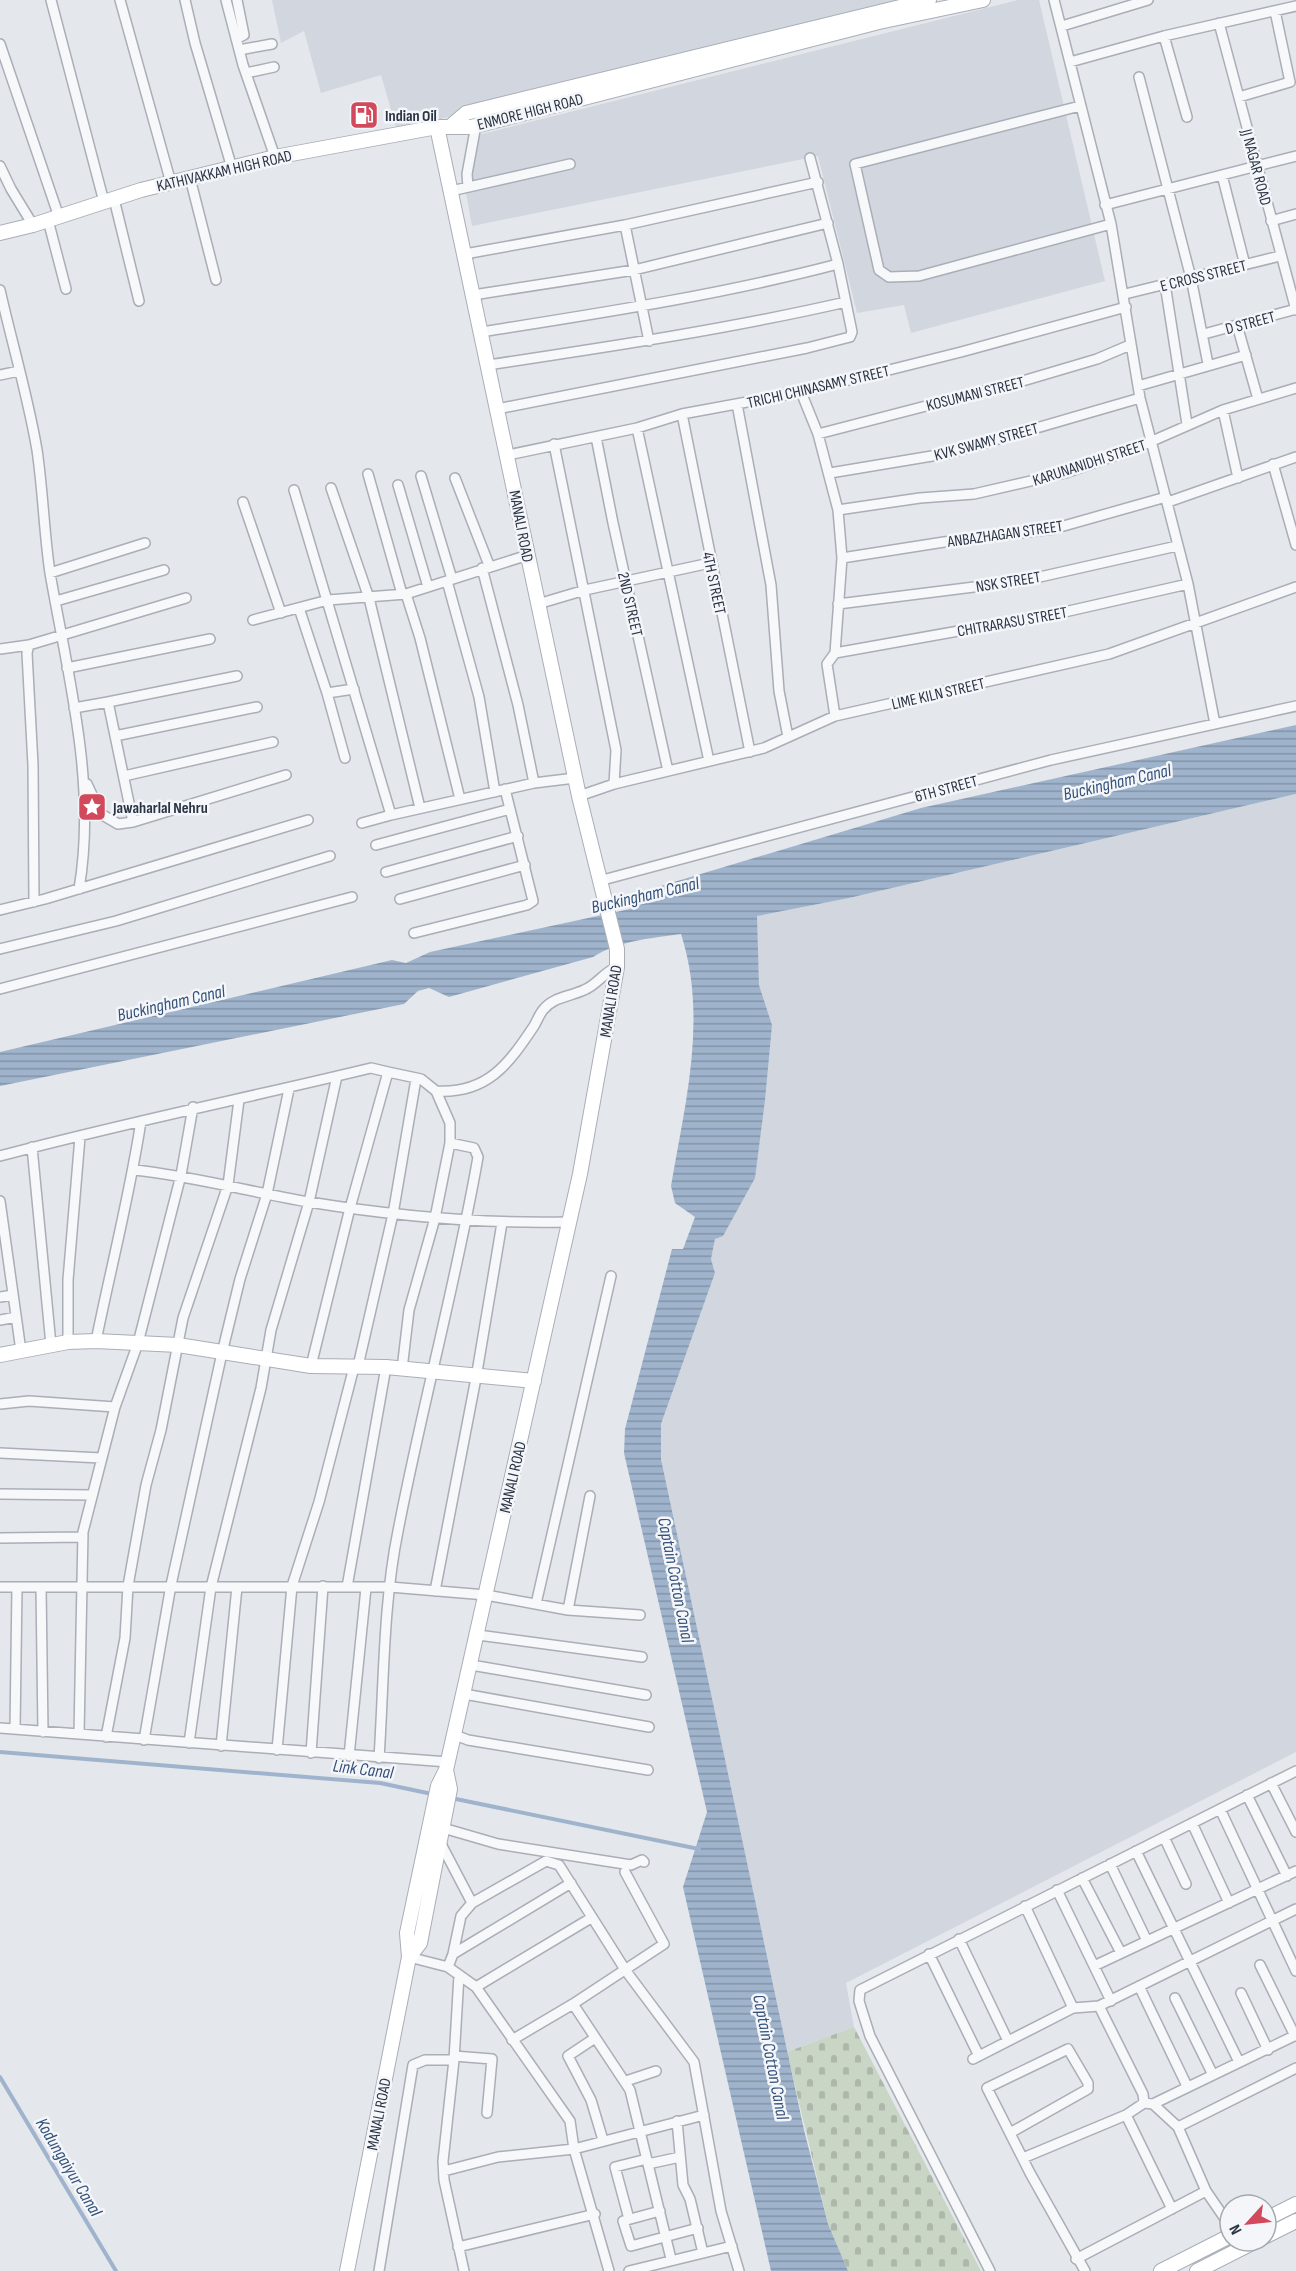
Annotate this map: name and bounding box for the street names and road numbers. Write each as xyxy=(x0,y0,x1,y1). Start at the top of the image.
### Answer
street label: ENMORE HIGH ROAD xyxy=(475,90,585,135)
street label: JJ NAGAR ROAD xyxy=(1236,126,1275,208)
street label: KATHIVAKKAM HIGH ROAD xyxy=(155,147,294,196)
street label: E CROSS STREET xyxy=(1158,256,1249,296)
street label: D STREET xyxy=(1223,308,1278,339)
street label: TRICHI CHINASAMY STREET xyxy=(745,362,892,413)
street label: KOSUMANI STREET xyxy=(924,373,1027,416)
street label: KVK SWAMY STREET xyxy=(932,419,1041,466)
street label: KARUNANIDHI STREET xyxy=(1030,436,1149,491)
street label: MANALI ROAD xyxy=(504,489,537,564)
street label: ANBAZHAGAN STREET xyxy=(945,517,1065,552)
street label: 4TH STREET xyxy=(698,550,730,617)
street label: NSK STREET xyxy=(975,568,1042,597)
street label: 2ND STREET xyxy=(613,570,646,639)
street label: CHITRARASU STREET xyxy=(956,603,1069,642)
street label: LIME KILN STREET xyxy=(890,674,987,714)
street label: 6TH STREET xyxy=(913,772,980,807)
street label: MANALI ROAD xyxy=(596,964,627,1039)
street label: MANALI ROAD xyxy=(496,1440,531,1515)
street label: MANALI ROAD xyxy=(363,2077,396,2152)

